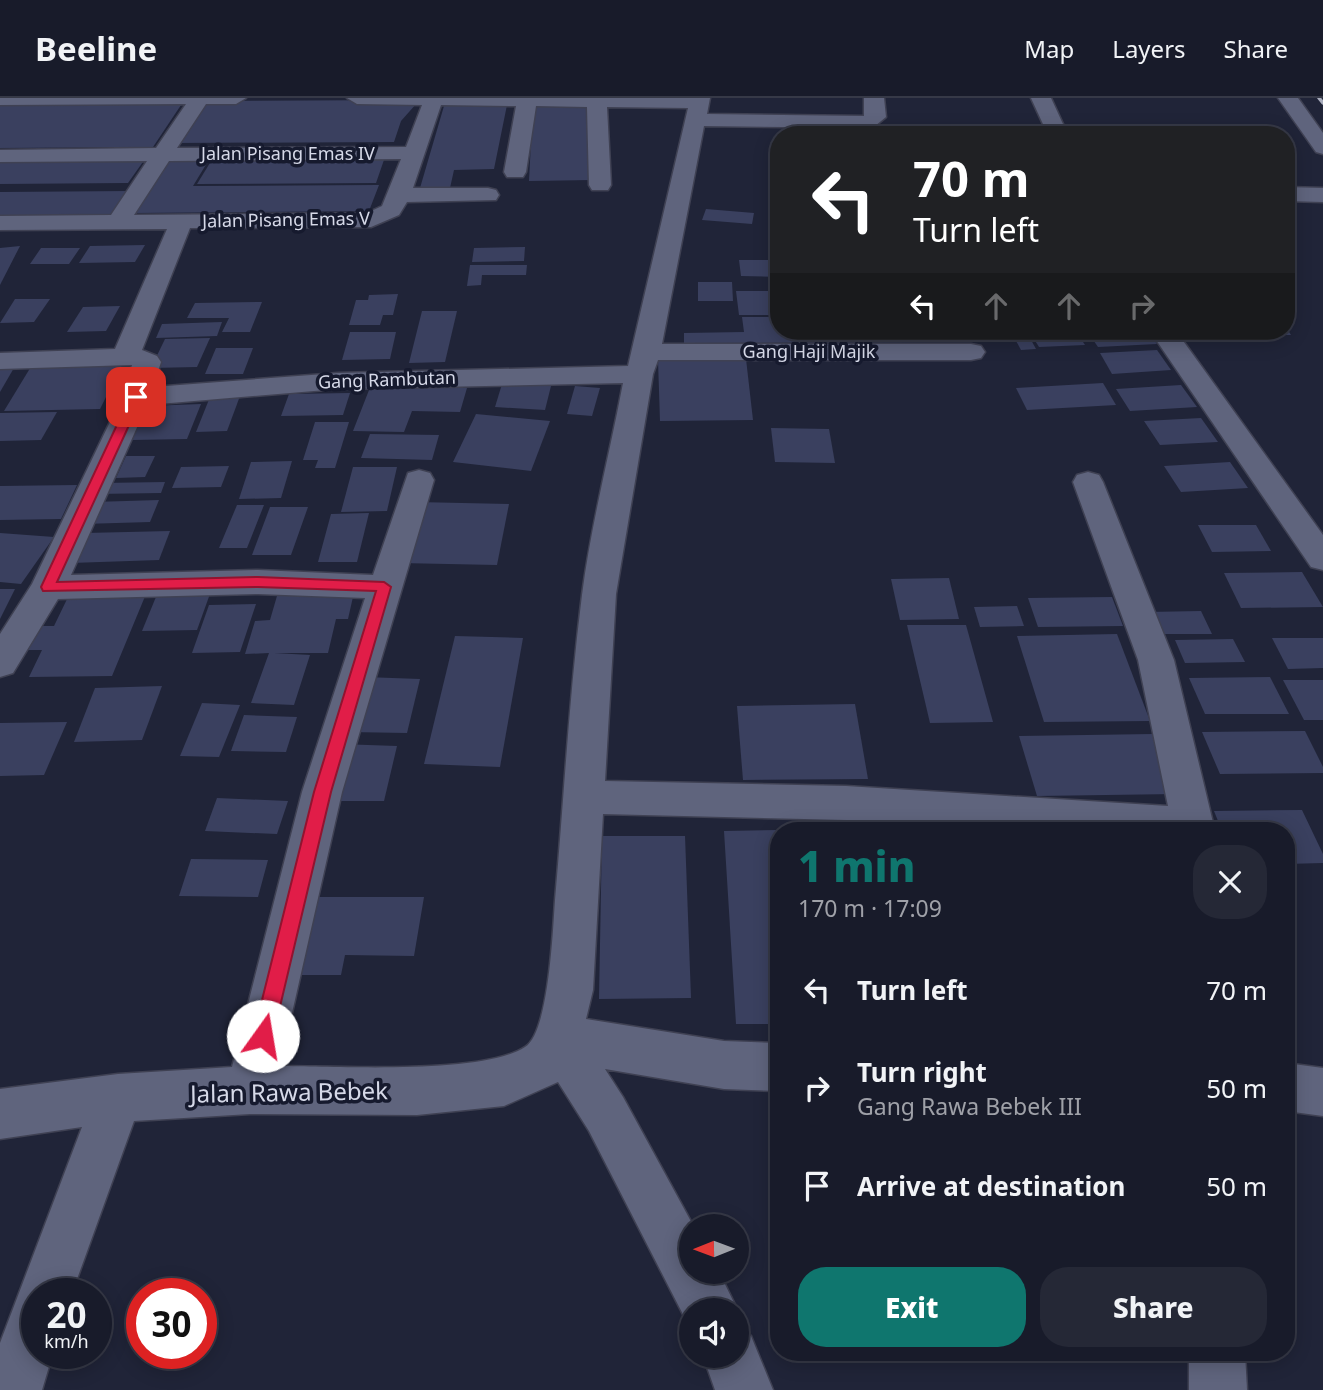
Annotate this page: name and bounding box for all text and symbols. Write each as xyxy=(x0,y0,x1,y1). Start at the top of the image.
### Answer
text: Beeline xyxy=(35,26,157,71)
text: Map xyxy=(1024,32,1074,65)
text: Layers xyxy=(1112,32,1186,65)
text: Share xyxy=(1224,32,1288,65)
street label: Jalan Pisang Emas IV xyxy=(199,141,375,165)
text: 70 m xyxy=(913,145,1030,211)
icon: left xyxy=(798,154,889,245)
street label: Jalan Pisang Emas V xyxy=(200,206,370,232)
text: Turn left xyxy=(913,208,1039,251)
icon: left xyxy=(904,287,942,325)
icon: ahead xyxy=(977,287,1015,325)
icon: ahead xyxy=(1050,287,1088,325)
icon: right xyxy=(1123,287,1161,325)
street label: Gang Haji Majik xyxy=(743,339,876,363)
street label: Gang Rambutan xyxy=(318,365,456,393)
pin xyxy=(106,367,166,427)
icon: arrive xyxy=(117,378,155,416)
text: 1 min xyxy=(798,837,915,894)
button: close xyxy=(1193,845,1267,919)
text: 170 m · 17:09 xyxy=(798,892,942,924)
icon: left xyxy=(798,971,836,1009)
text: Turn left xyxy=(857,972,968,1008)
text: 70 m xyxy=(1206,972,1267,1008)
position arrow xyxy=(226,999,300,1073)
text: Turn right xyxy=(857,1054,987,1090)
icon: right xyxy=(798,1069,836,1107)
text: 50 m xyxy=(1206,1070,1267,1106)
street label: Jalan Rawa Bebek xyxy=(188,1073,388,1110)
text: Gang Rawa Bebek III xyxy=(857,1090,1082,1122)
icon: arrive xyxy=(798,1167,836,1205)
text: Arrive at destination xyxy=(857,1168,1126,1204)
text: 50 m xyxy=(1206,1168,1267,1204)
north arrow xyxy=(679,1214,749,1284)
map controls xyxy=(679,1214,749,1368)
button: Exit xyxy=(798,1267,1026,1347)
button: Share xyxy=(1040,1267,1267,1347)
speed limit sign: 30 xyxy=(126,1278,217,1369)
text: 20 xyxy=(46,1291,87,1338)
button: sound xyxy=(679,1298,749,1368)
text: km/h xyxy=(44,1329,89,1353)

